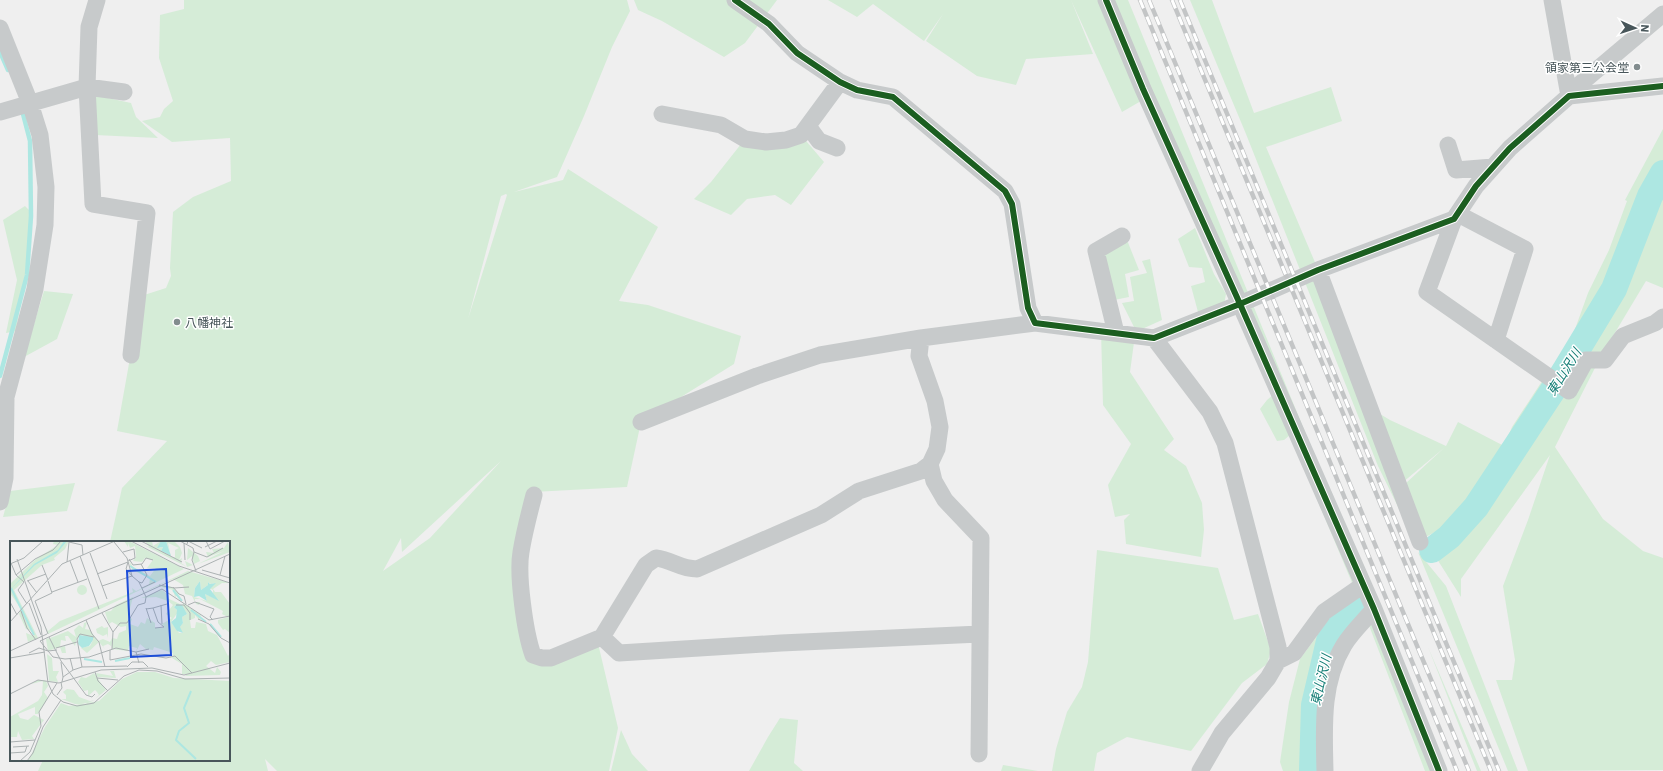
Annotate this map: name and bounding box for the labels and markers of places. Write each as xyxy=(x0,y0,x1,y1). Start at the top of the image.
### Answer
place label: 領家第三公会堂 xyxy=(1545,60,1629,75)
marker: 領家第三公会堂 xyxy=(1632,62,1642,72)
place label: 八幡神社 xyxy=(185,315,233,330)
marker: 八幡神社 xyxy=(172,317,182,327)

